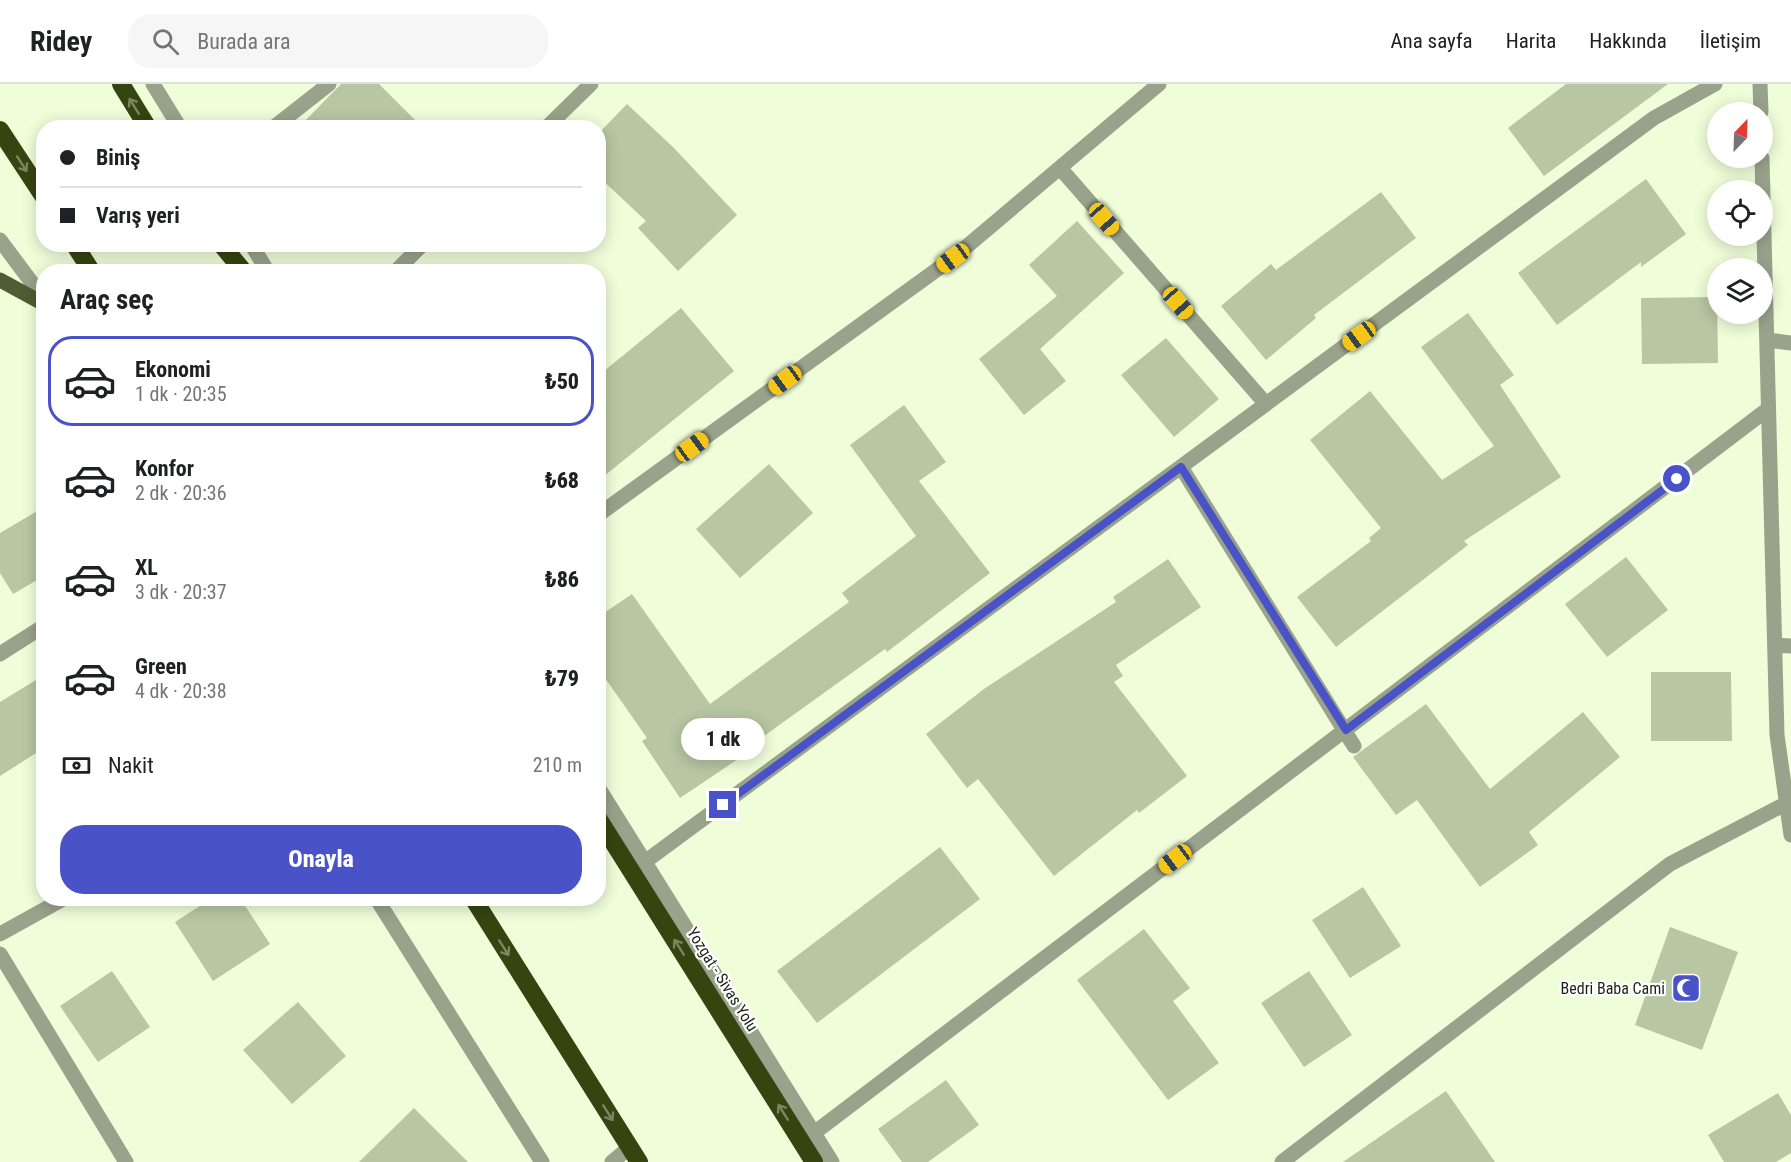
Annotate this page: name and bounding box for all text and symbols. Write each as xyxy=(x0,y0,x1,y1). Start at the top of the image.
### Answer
search box xyxy=(128,14,548,68)
text: Ridey xyxy=(30,25,92,58)
icon: search xyxy=(149,25,182,58)
text: Burada ara xyxy=(197,29,290,54)
text: Ana sayfa xyxy=(1390,29,1473,53)
text: Harita xyxy=(1506,29,1556,53)
text: Hakkında xyxy=(1589,29,1667,53)
text: İletişim xyxy=(1700,29,1761,53)
one-way arrow xyxy=(128,98,140,115)
north arrow xyxy=(1707,102,1773,168)
map controls xyxy=(1707,102,1773,324)
text: Biniş xyxy=(96,145,140,170)
one-way arrow xyxy=(16,155,28,172)
button: locate xyxy=(1707,180,1773,246)
car xyxy=(1085,200,1123,238)
text: Varış yeri xyxy=(96,203,180,228)
car xyxy=(933,240,973,276)
button: layers xyxy=(1707,258,1773,324)
text: Araç seç xyxy=(60,284,154,316)
car xyxy=(1159,284,1197,322)
car xyxy=(1339,318,1379,354)
icon: car xyxy=(63,354,117,408)
text: Ekonomi xyxy=(135,357,211,382)
car xyxy=(765,362,805,398)
text: ₺50 xyxy=(545,369,579,394)
text: 1 dk · 20:35 xyxy=(135,382,227,406)
car xyxy=(672,429,712,465)
icon: car xyxy=(63,453,117,507)
text: Konfor xyxy=(135,456,194,481)
route start xyxy=(1663,465,1690,492)
text: ₺68 xyxy=(545,468,579,493)
text: 2 dk · 20:36 xyxy=(135,481,227,505)
icon: car xyxy=(63,552,117,606)
text: XL xyxy=(135,555,158,580)
text: ₺86 xyxy=(545,567,579,592)
text: 3 dk · 20:37 xyxy=(135,580,227,604)
icon: car xyxy=(63,651,117,705)
text: Green xyxy=(135,654,187,679)
text: ₺79 xyxy=(545,666,579,691)
text: 4 dk · 20:38 xyxy=(135,679,227,703)
callout: 1 dk xyxy=(681,718,765,760)
text: 1 dk xyxy=(706,727,740,751)
icon: cash xyxy=(60,749,93,782)
text: Nakit xyxy=(108,753,154,778)
text: 210 m xyxy=(533,753,582,777)
route end xyxy=(709,791,736,818)
button: Onayla xyxy=(60,825,582,894)
car xyxy=(1155,841,1195,877)
street label: Yozgat - Sivas Yolu xyxy=(683,924,762,1035)
one-way arrow xyxy=(499,939,511,956)
one-way arrow xyxy=(673,939,685,956)
mosque icon: Bedri Baba Cami xyxy=(1670,972,1702,1004)
place label: Bedri Baba Cami xyxy=(1561,979,1665,998)
one-way arrow xyxy=(603,1104,615,1121)
one-way arrow xyxy=(776,1104,789,1121)

